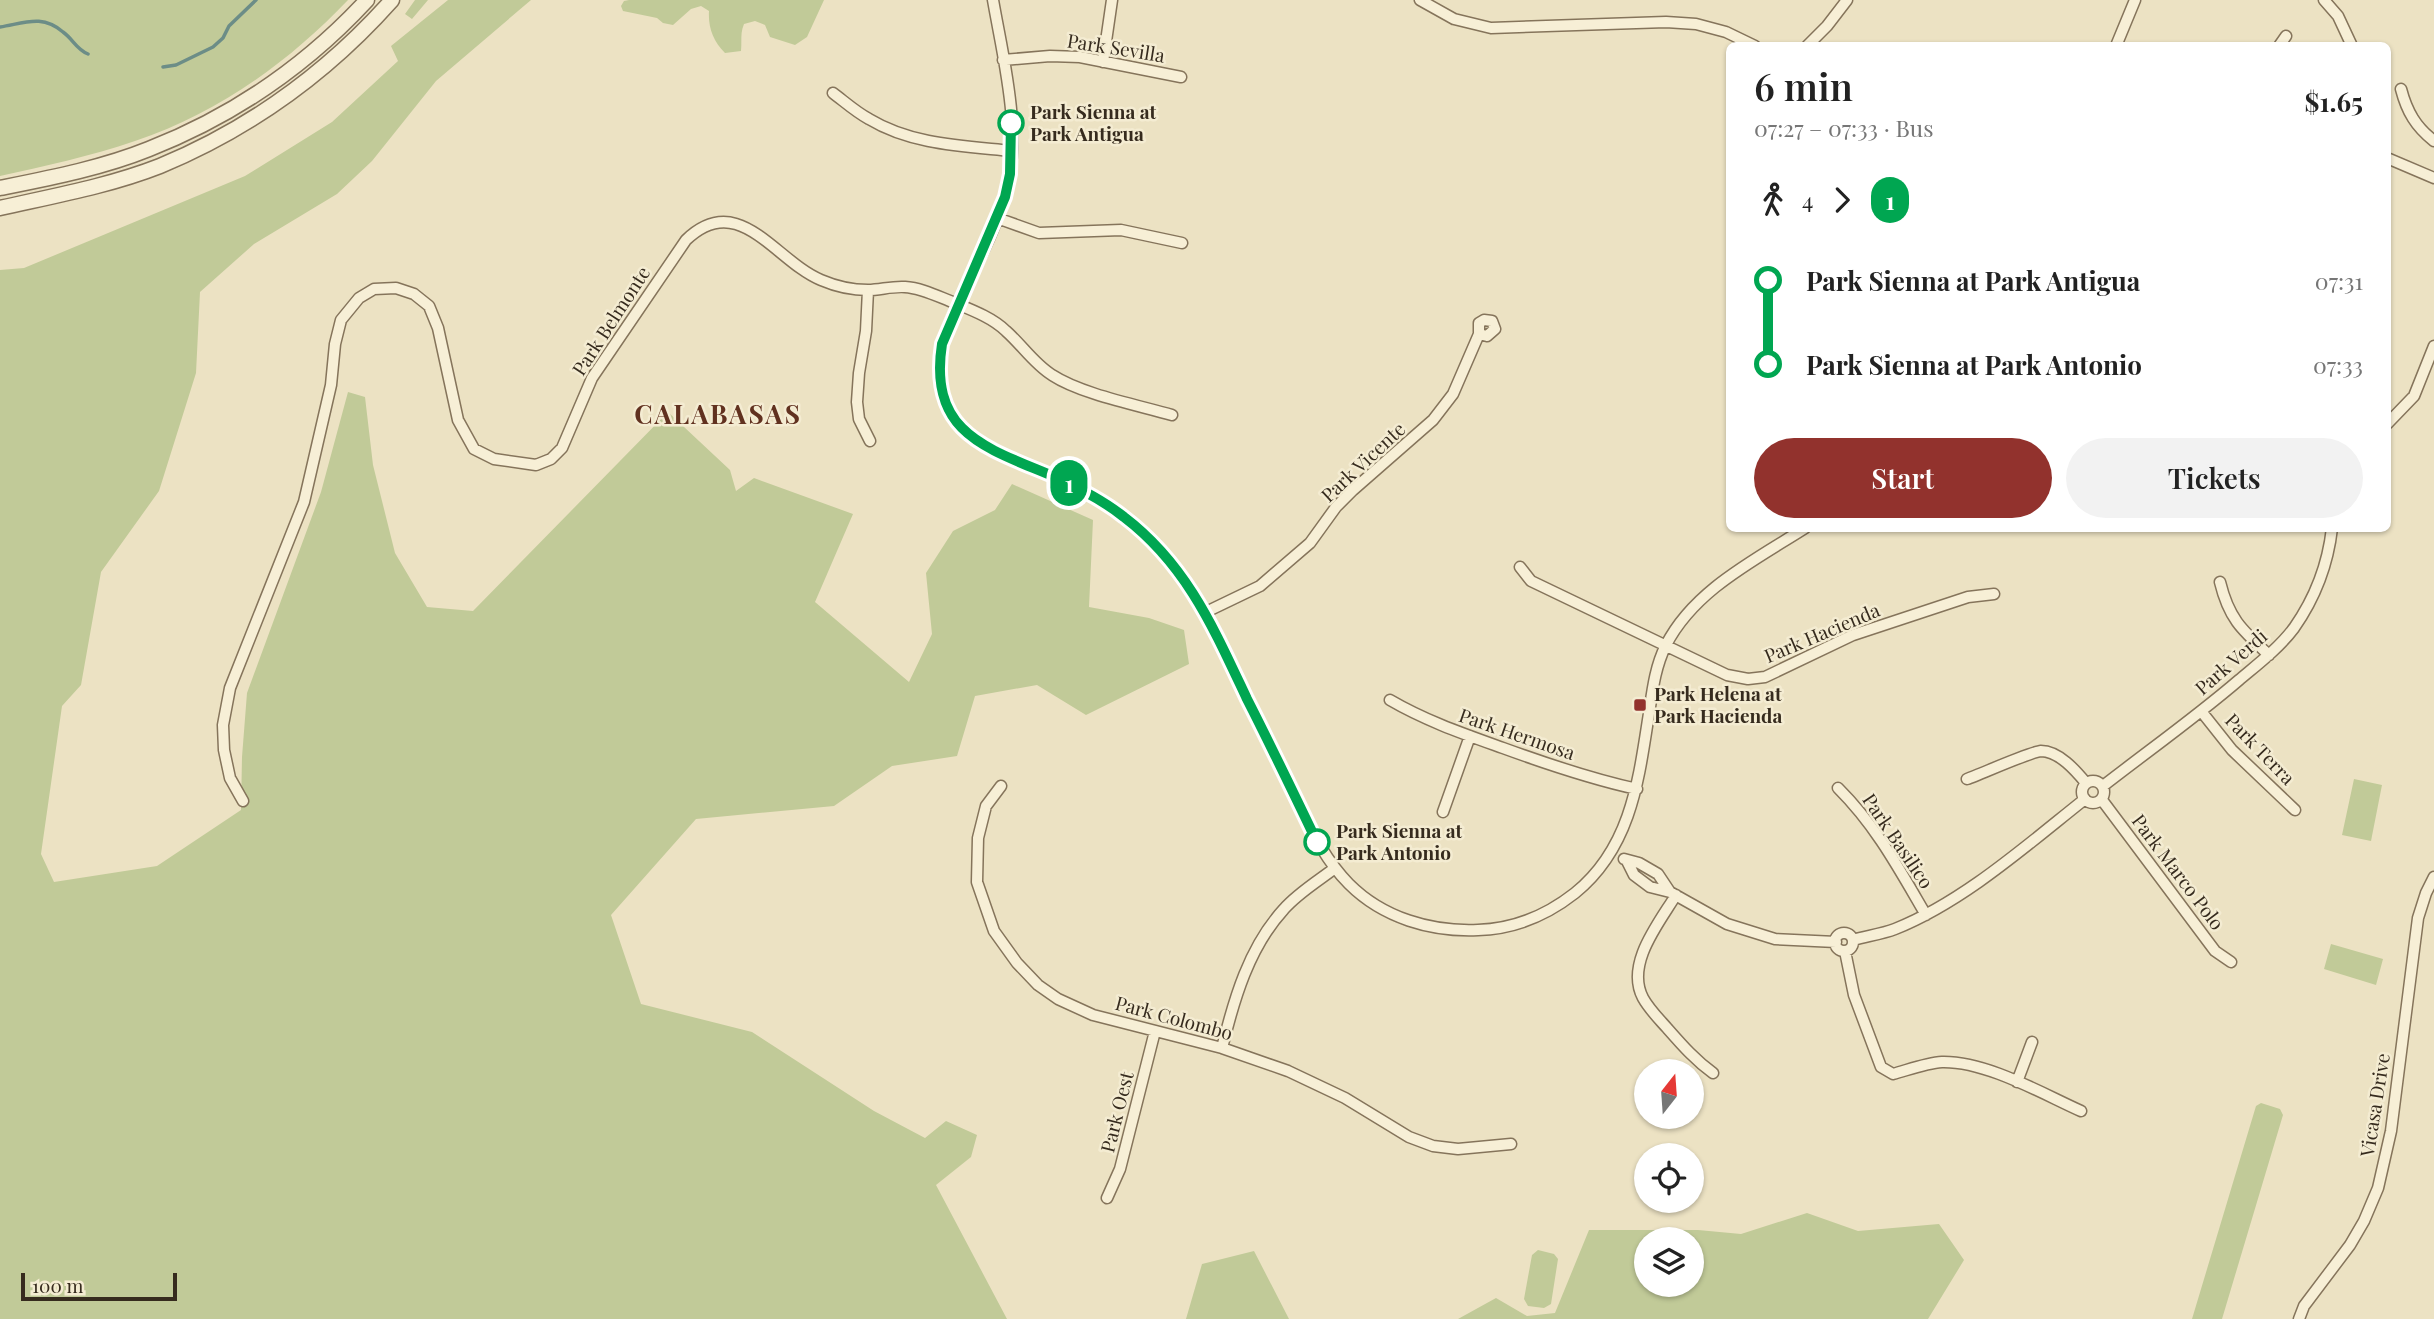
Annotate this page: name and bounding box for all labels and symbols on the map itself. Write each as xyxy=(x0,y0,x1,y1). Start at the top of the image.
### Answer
street label: Park Sevilla xyxy=(1065,26,1167,68)
place label: Park Sienna at Park Antigua xyxy=(1030,98,1157,146)
marker: Park Sienna at Park Antigua xyxy=(998,110,1024,136)
street label: Park Belmonte xyxy=(565,261,655,380)
district label: CALABASAS xyxy=(634,396,802,431)
street label: Park Vicente xyxy=(1315,415,1410,507)
line badge: 1 xyxy=(1046,460,1092,506)
street label: Park Hacienda xyxy=(1760,596,1884,668)
street label: Park Verdi xyxy=(2189,622,2272,700)
place label: Park Helena at Park Hacienda xyxy=(1654,680,1782,728)
marker: Park Helena at Park Hacienda xyxy=(1632,697,1648,713)
street label: Park Hermosa xyxy=(1456,701,1579,765)
street label: Park Terra xyxy=(2220,707,2302,790)
street label: Park Basilico xyxy=(1857,788,1940,893)
street label: Park Marco Polo xyxy=(2127,808,2231,935)
place label: Park Sienna at Park Antonio xyxy=(1336,817,1463,865)
marker: Park Sienna at Park Antonio xyxy=(1304,829,1330,855)
street label: Park Colombo xyxy=(1113,989,1236,1045)
street label: Vicasa Drive xyxy=(2353,1051,2395,1160)
north arrow xyxy=(1634,1059,1704,1129)
street label: Park Oest xyxy=(1093,1068,1139,1155)
scale bar xyxy=(21,1270,177,1302)

